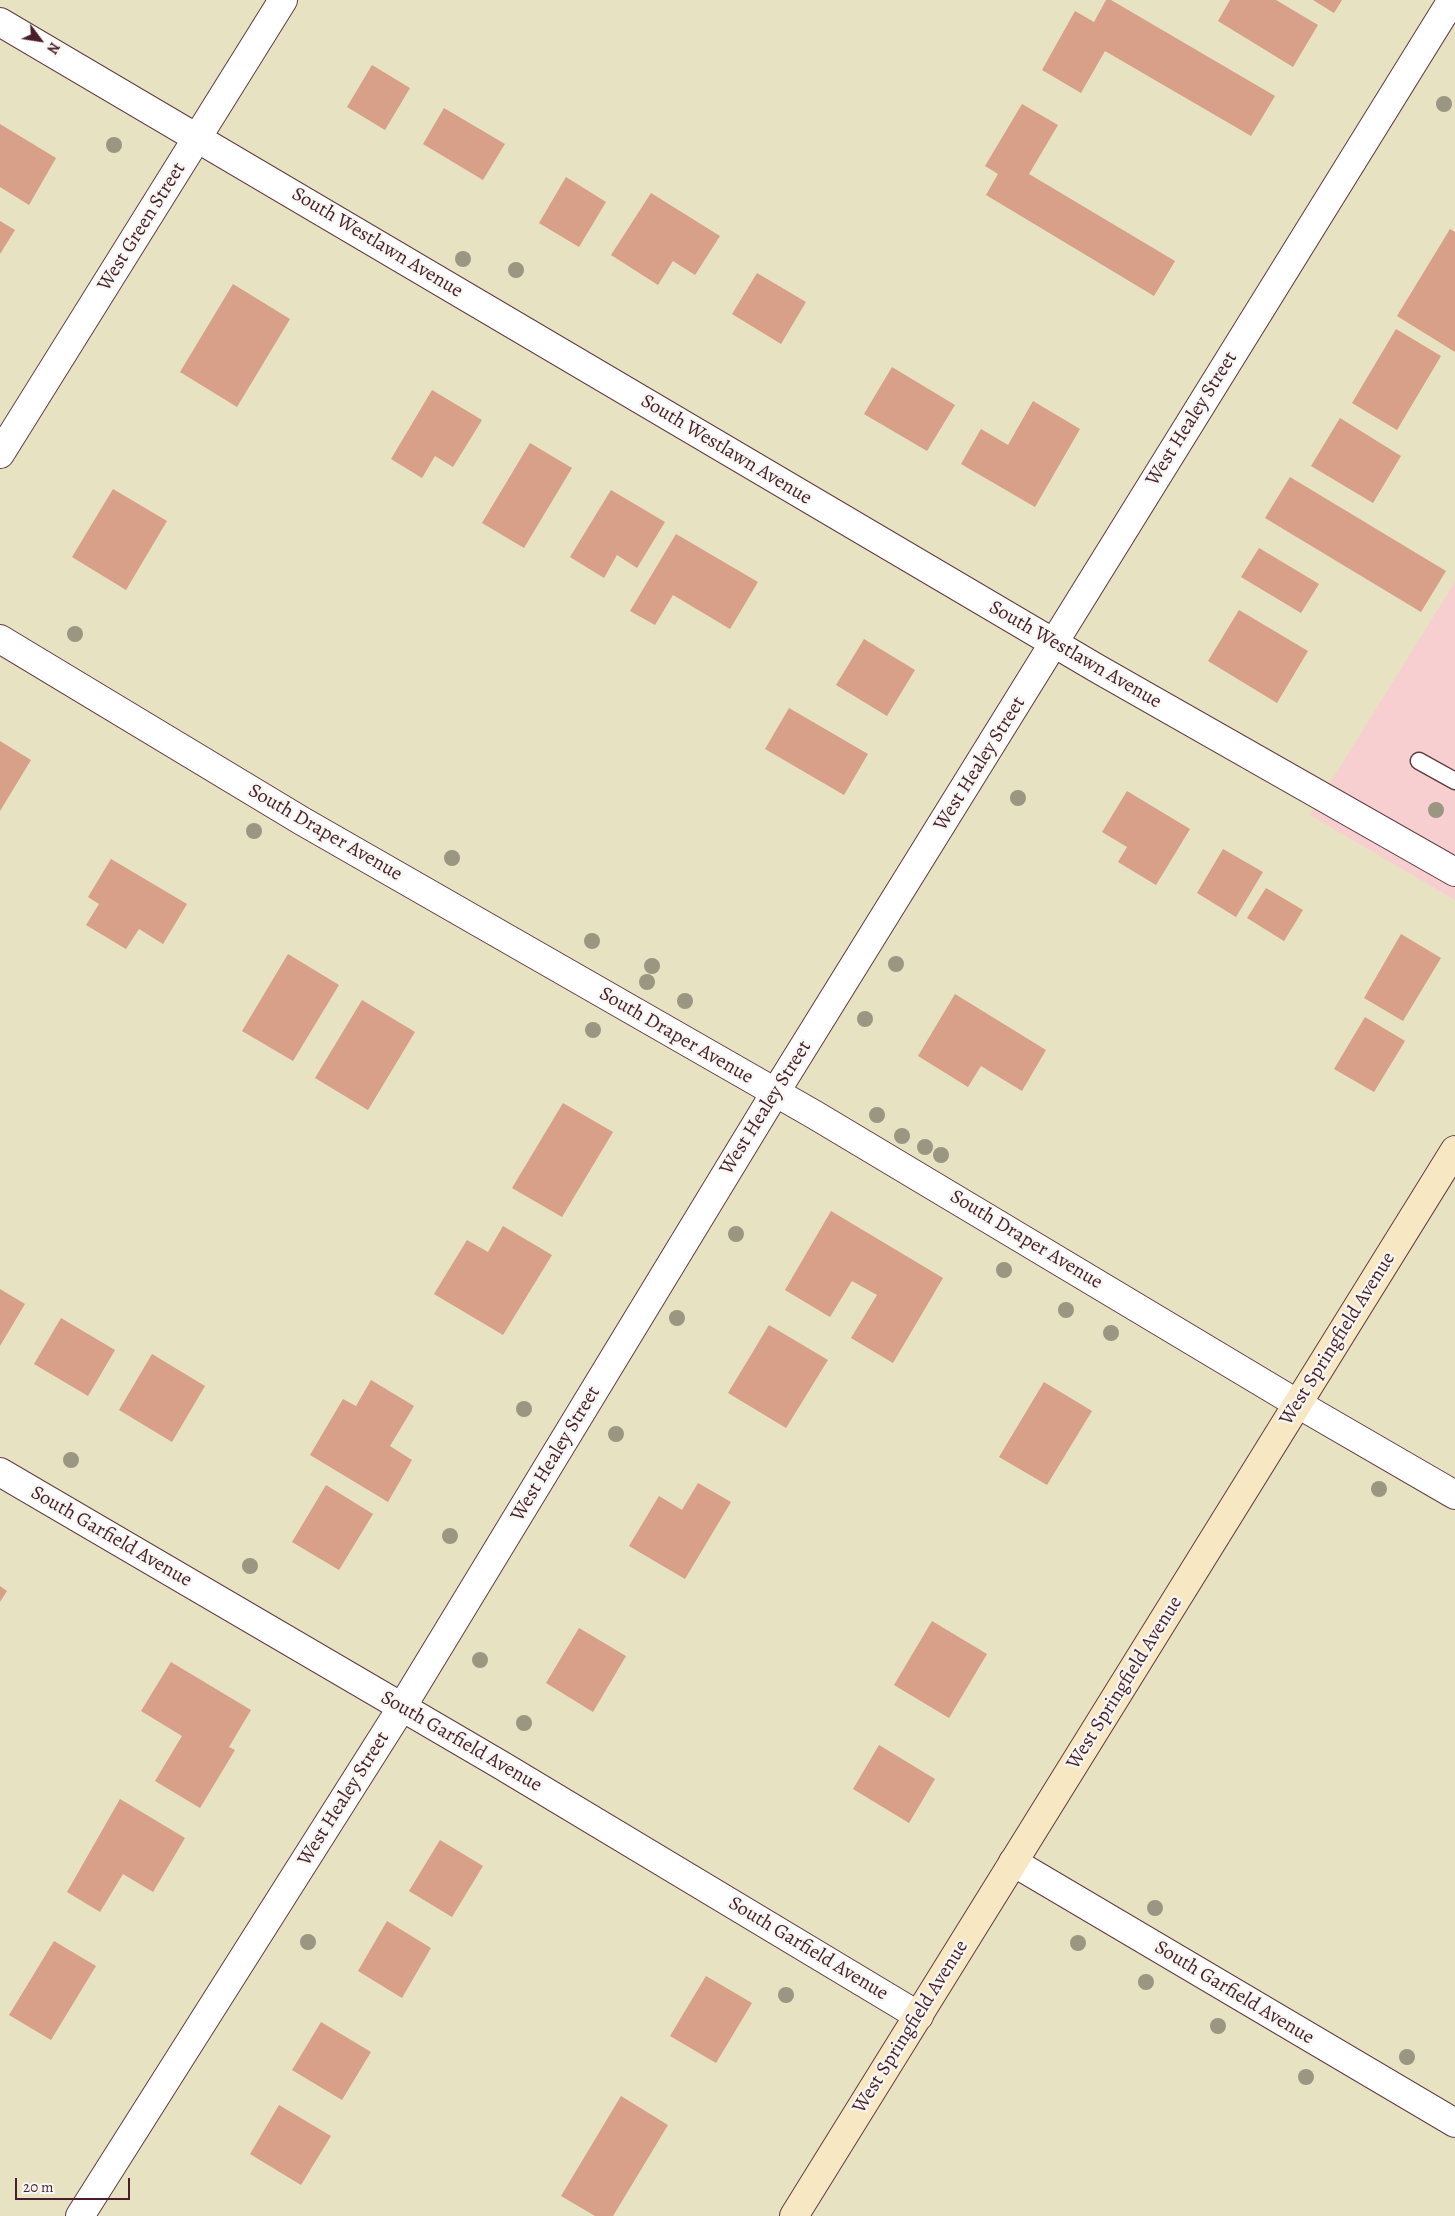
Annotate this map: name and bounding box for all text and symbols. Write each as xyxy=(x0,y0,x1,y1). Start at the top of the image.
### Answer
north arrow xyxy=(15,15,65,65)
text: N xyxy=(43,39,64,57)
street label: West Green Street xyxy=(93,158,191,296)
street label: South Westlawn Avenue xyxy=(287,182,467,304)
street label: West Healey Street xyxy=(1141,348,1243,490)
street label: South Westlawn Avenue xyxy=(636,389,816,511)
street label: South Westlawn Avenue xyxy=(984,596,1166,714)
street label: West Healey Street xyxy=(929,693,1031,835)
street label: South Draper Avenue xyxy=(244,779,406,887)
street label: South Draper Avenue xyxy=(595,982,757,1090)
street label: West Healey Street xyxy=(715,1037,817,1179)
street label: South Draper Avenue xyxy=(945,1185,1107,1295)
street label: West Springfield Avenue xyxy=(1275,1248,1401,1430)
street label: West Healey Street xyxy=(506,1382,606,1526)
street label: South Garfield Avenue xyxy=(26,1481,196,1593)
street label: West Springfield Avenue xyxy=(1062,1592,1188,1774)
street label: South Garfield Avenue xyxy=(376,1686,546,1798)
street label: West Healey Street xyxy=(293,1728,395,1870)
street label: South Garfield Avenue xyxy=(724,1892,892,2006)
street label: West Springfield Avenue xyxy=(848,1936,974,2118)
street label: South Garfield Avenue xyxy=(1150,1936,1318,2050)
scale bar xyxy=(18,2168,132,2200)
text: 20 m xyxy=(23,2177,54,2197)

